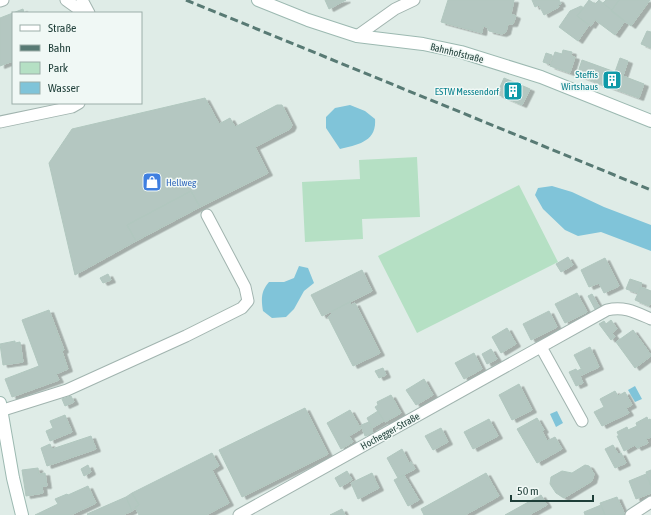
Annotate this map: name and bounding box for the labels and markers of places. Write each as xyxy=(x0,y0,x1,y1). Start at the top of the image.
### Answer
place label: Steffis Wirtshaus xyxy=(561,69,598,92)
building icon: Steffis Wirtshaus xyxy=(601,69,623,91)
building icon: ESTW Messendorf xyxy=(502,80,524,102)
place label: ESTW Messendorf xyxy=(435,86,499,97)
shop icon: Hellweg xyxy=(141,171,163,193)
place label: Hellweg xyxy=(166,177,197,188)

